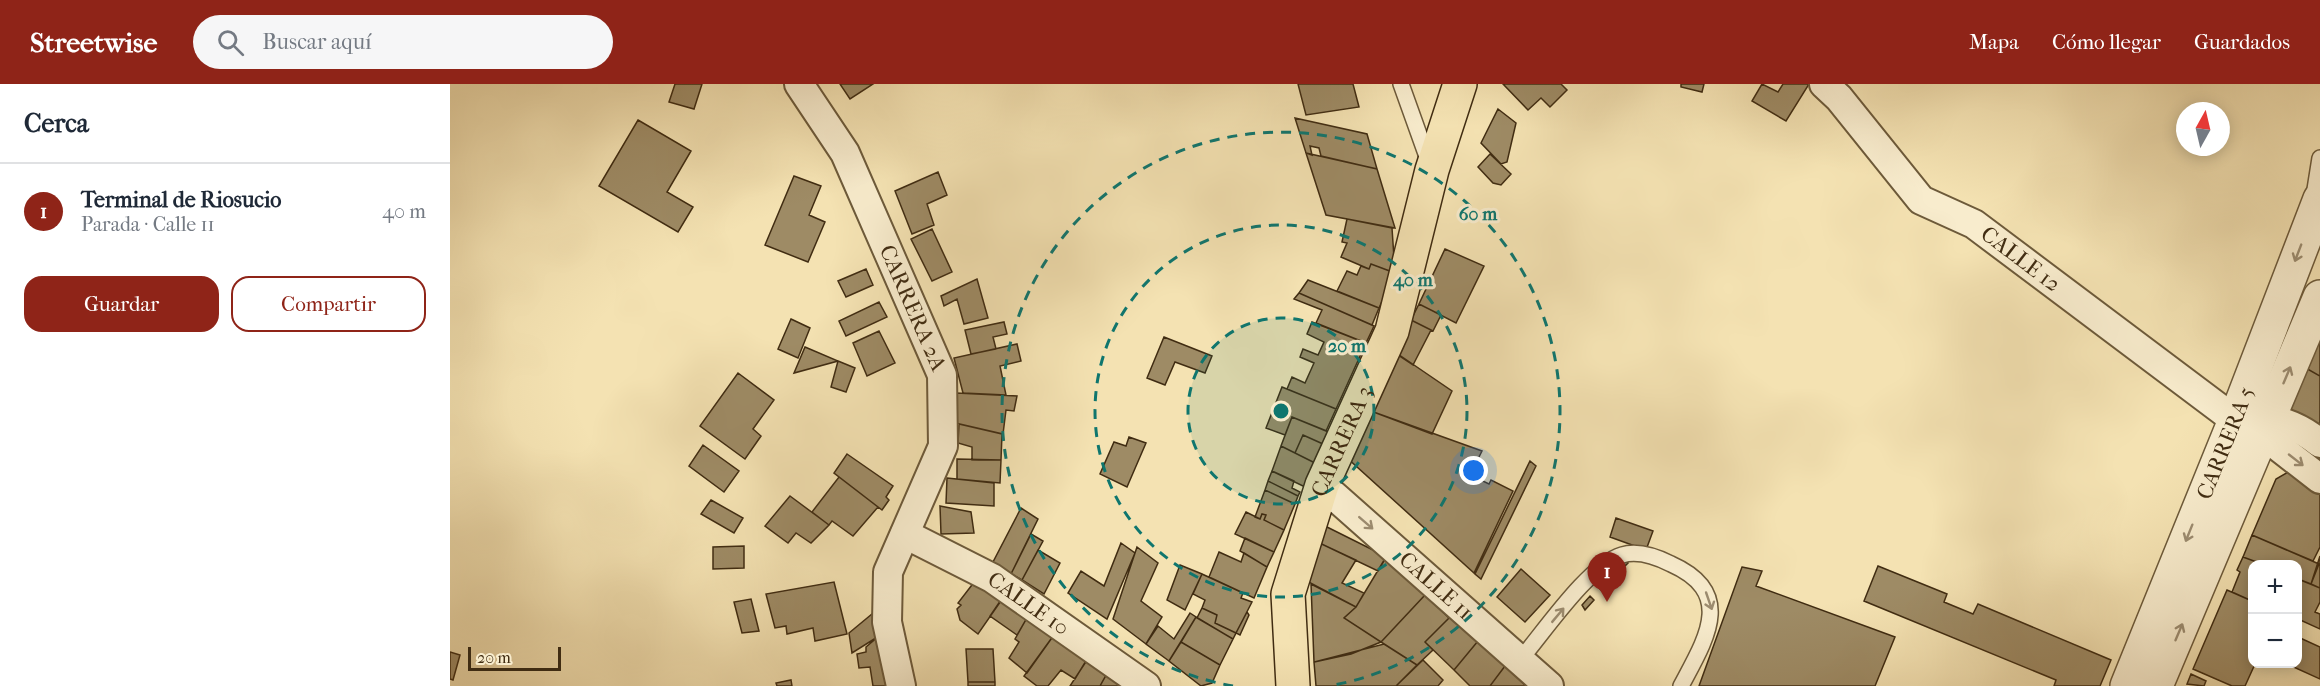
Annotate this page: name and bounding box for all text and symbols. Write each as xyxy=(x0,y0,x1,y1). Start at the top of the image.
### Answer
search box xyxy=(193,15,613,69)
text: Streetwise xyxy=(30,26,157,59)
icon: search xyxy=(214,26,247,59)
text: Buscar aquí xyxy=(262,29,372,55)
text: Mapa xyxy=(1969,30,2019,54)
text: Cómo llegar xyxy=(2052,30,2161,54)
text: Guardados xyxy=(2194,30,2290,54)
north arrow xyxy=(2176,102,2230,156)
text: Cerca xyxy=(24,108,89,139)
text: Terminal de Riosucio xyxy=(81,187,281,213)
text: 1 xyxy=(40,200,47,223)
text: 40 m xyxy=(382,200,426,223)
text: 60 m xyxy=(1459,204,1498,225)
text: Parada · Calle 11 xyxy=(81,213,215,236)
street label: CALLE 12 xyxy=(1976,221,2066,297)
street label: CARRERA 2A xyxy=(874,241,952,376)
one-way arrow xyxy=(2292,243,2303,262)
text: 40 m xyxy=(1392,270,1434,291)
button: Guardar xyxy=(24,276,219,332)
button: Compartir xyxy=(231,276,426,332)
text: 20 m xyxy=(1328,336,1367,357)
one-way arrow xyxy=(2282,366,2293,384)
street label: CARRERA 3 xyxy=(1306,382,1378,500)
street label: CARRERA 5 xyxy=(2191,383,2259,503)
centre of rings xyxy=(1271,401,1291,421)
one-way arrow xyxy=(2287,454,2303,466)
your location xyxy=(1459,456,1488,485)
one-way arrow xyxy=(1358,516,1373,530)
one-way arrow xyxy=(2183,523,2194,541)
street label: CALLE 11 xyxy=(1394,546,1478,625)
pin: 1 xyxy=(1588,552,1626,602)
map controls xyxy=(2248,560,2302,668)
button: + xyxy=(2248,560,2302,614)
street label: CALLE 10 xyxy=(983,566,1074,641)
one-way arrow xyxy=(1704,591,1715,610)
one-way arrow xyxy=(1551,608,1565,623)
button: − xyxy=(2248,614,2302,668)
one-way arrow xyxy=(2174,623,2185,642)
scale bar xyxy=(468,644,561,672)
text: 20 m xyxy=(477,648,511,667)

